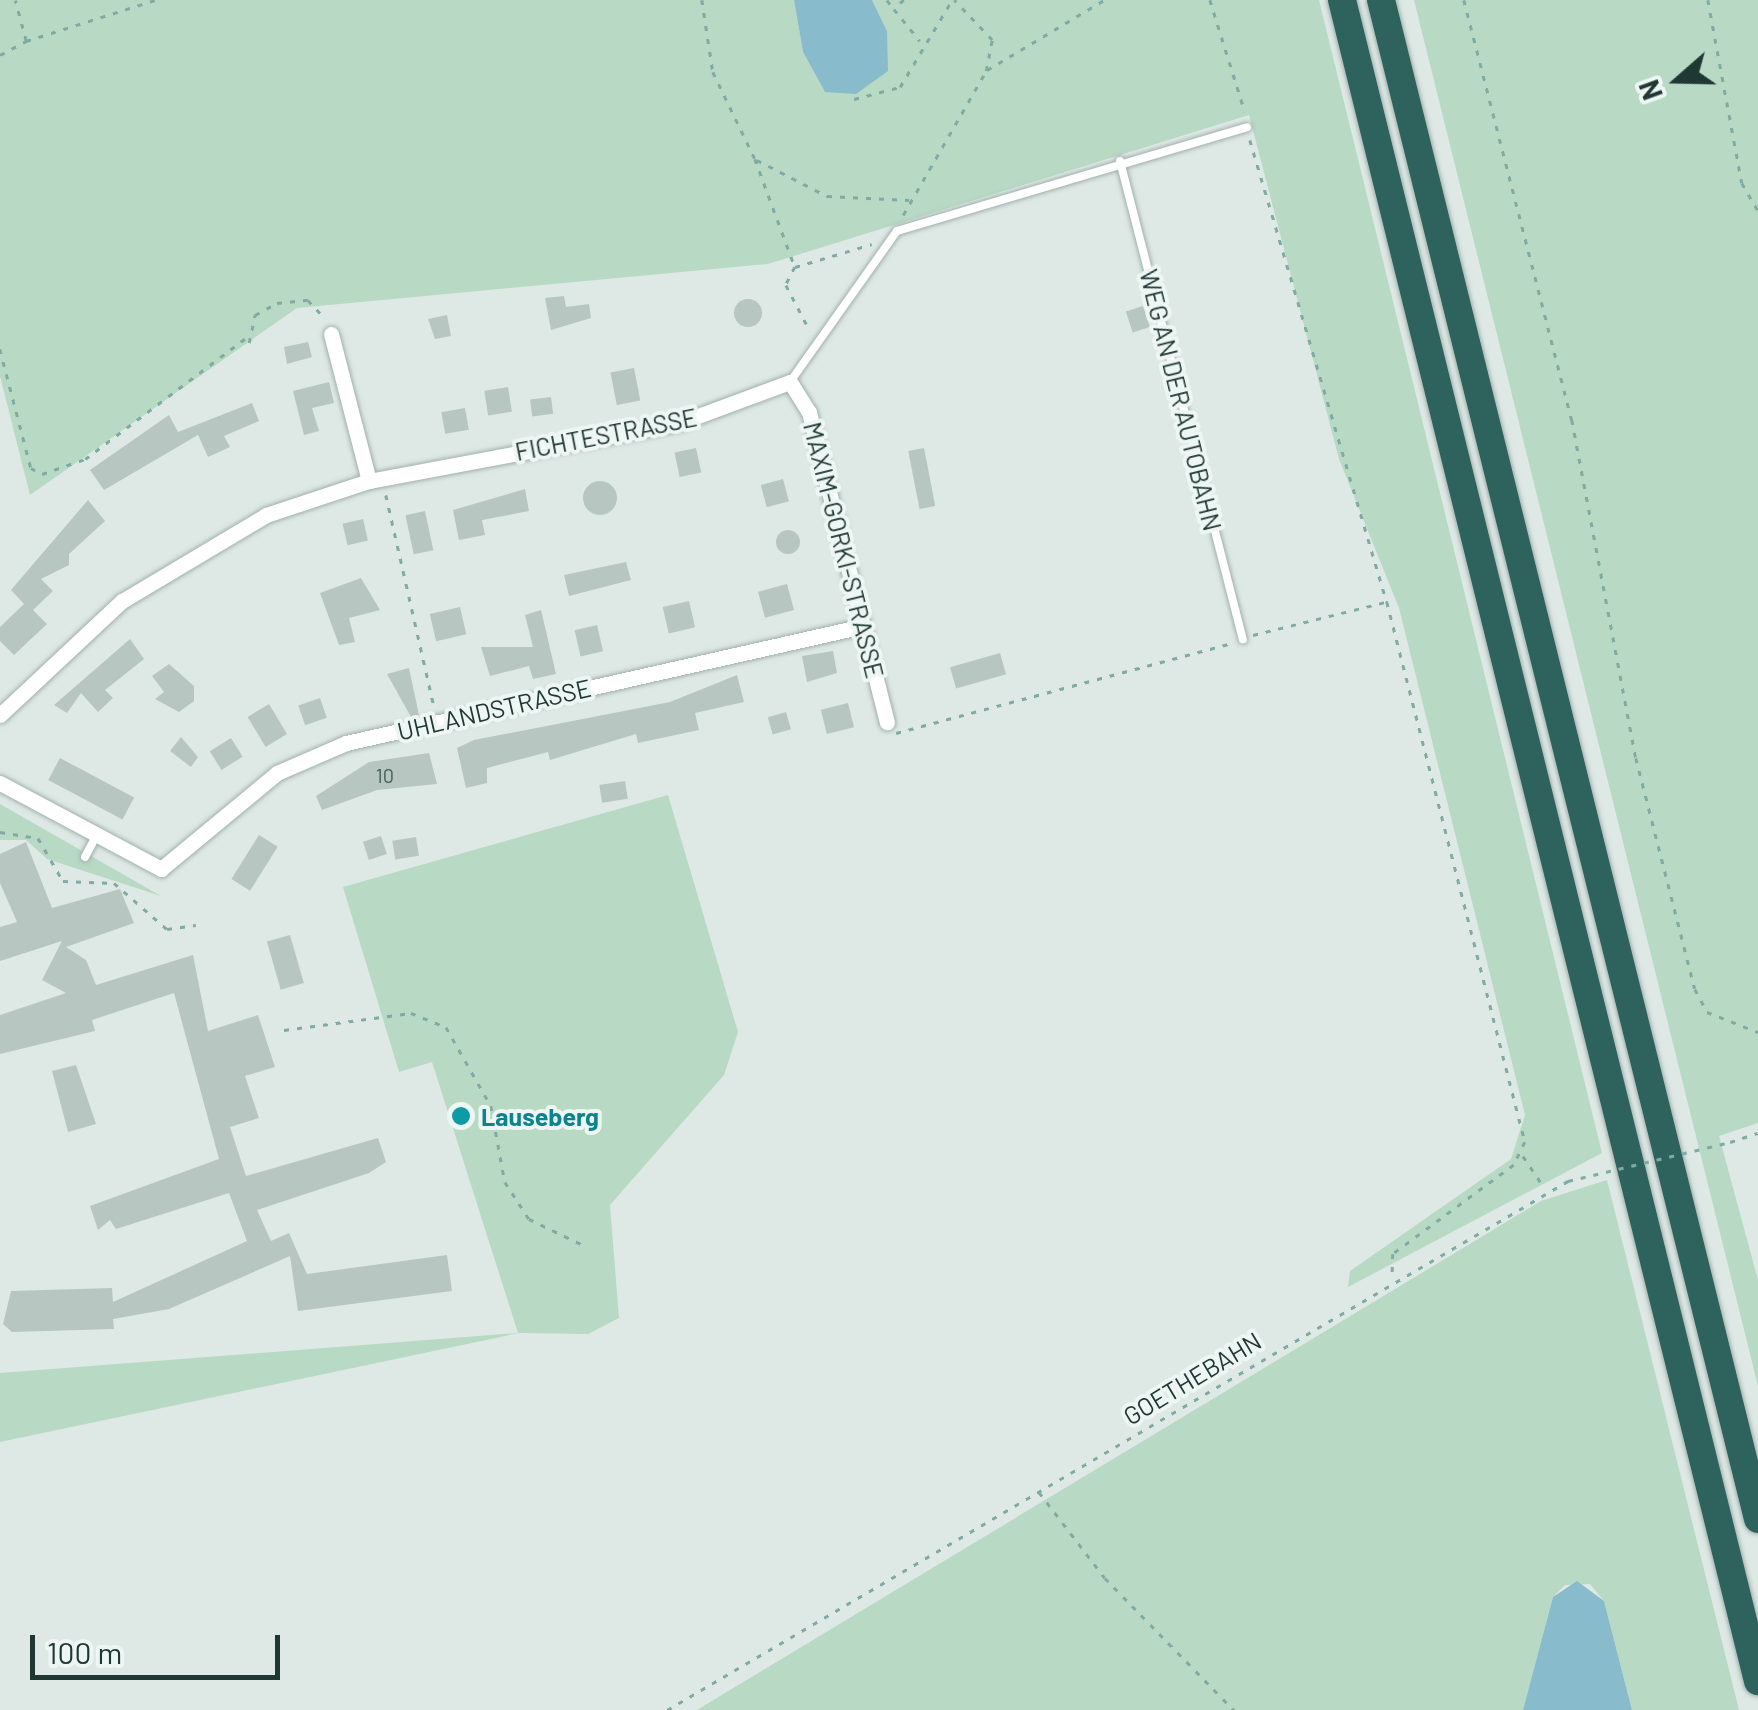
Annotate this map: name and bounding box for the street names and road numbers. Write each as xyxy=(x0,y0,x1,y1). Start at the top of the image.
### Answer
street label: WEG AN DER AUTOBAHN xyxy=(1134,266,1228,534)
street label: FICHTESTRASSE xyxy=(512,402,700,466)
street label: MAXIM-GORKI-STRASSE xyxy=(798,419,890,681)
street label: UHLANDSTRASSE xyxy=(394,672,594,746)
street label: GOETHEBAHN xyxy=(1118,1325,1266,1431)

